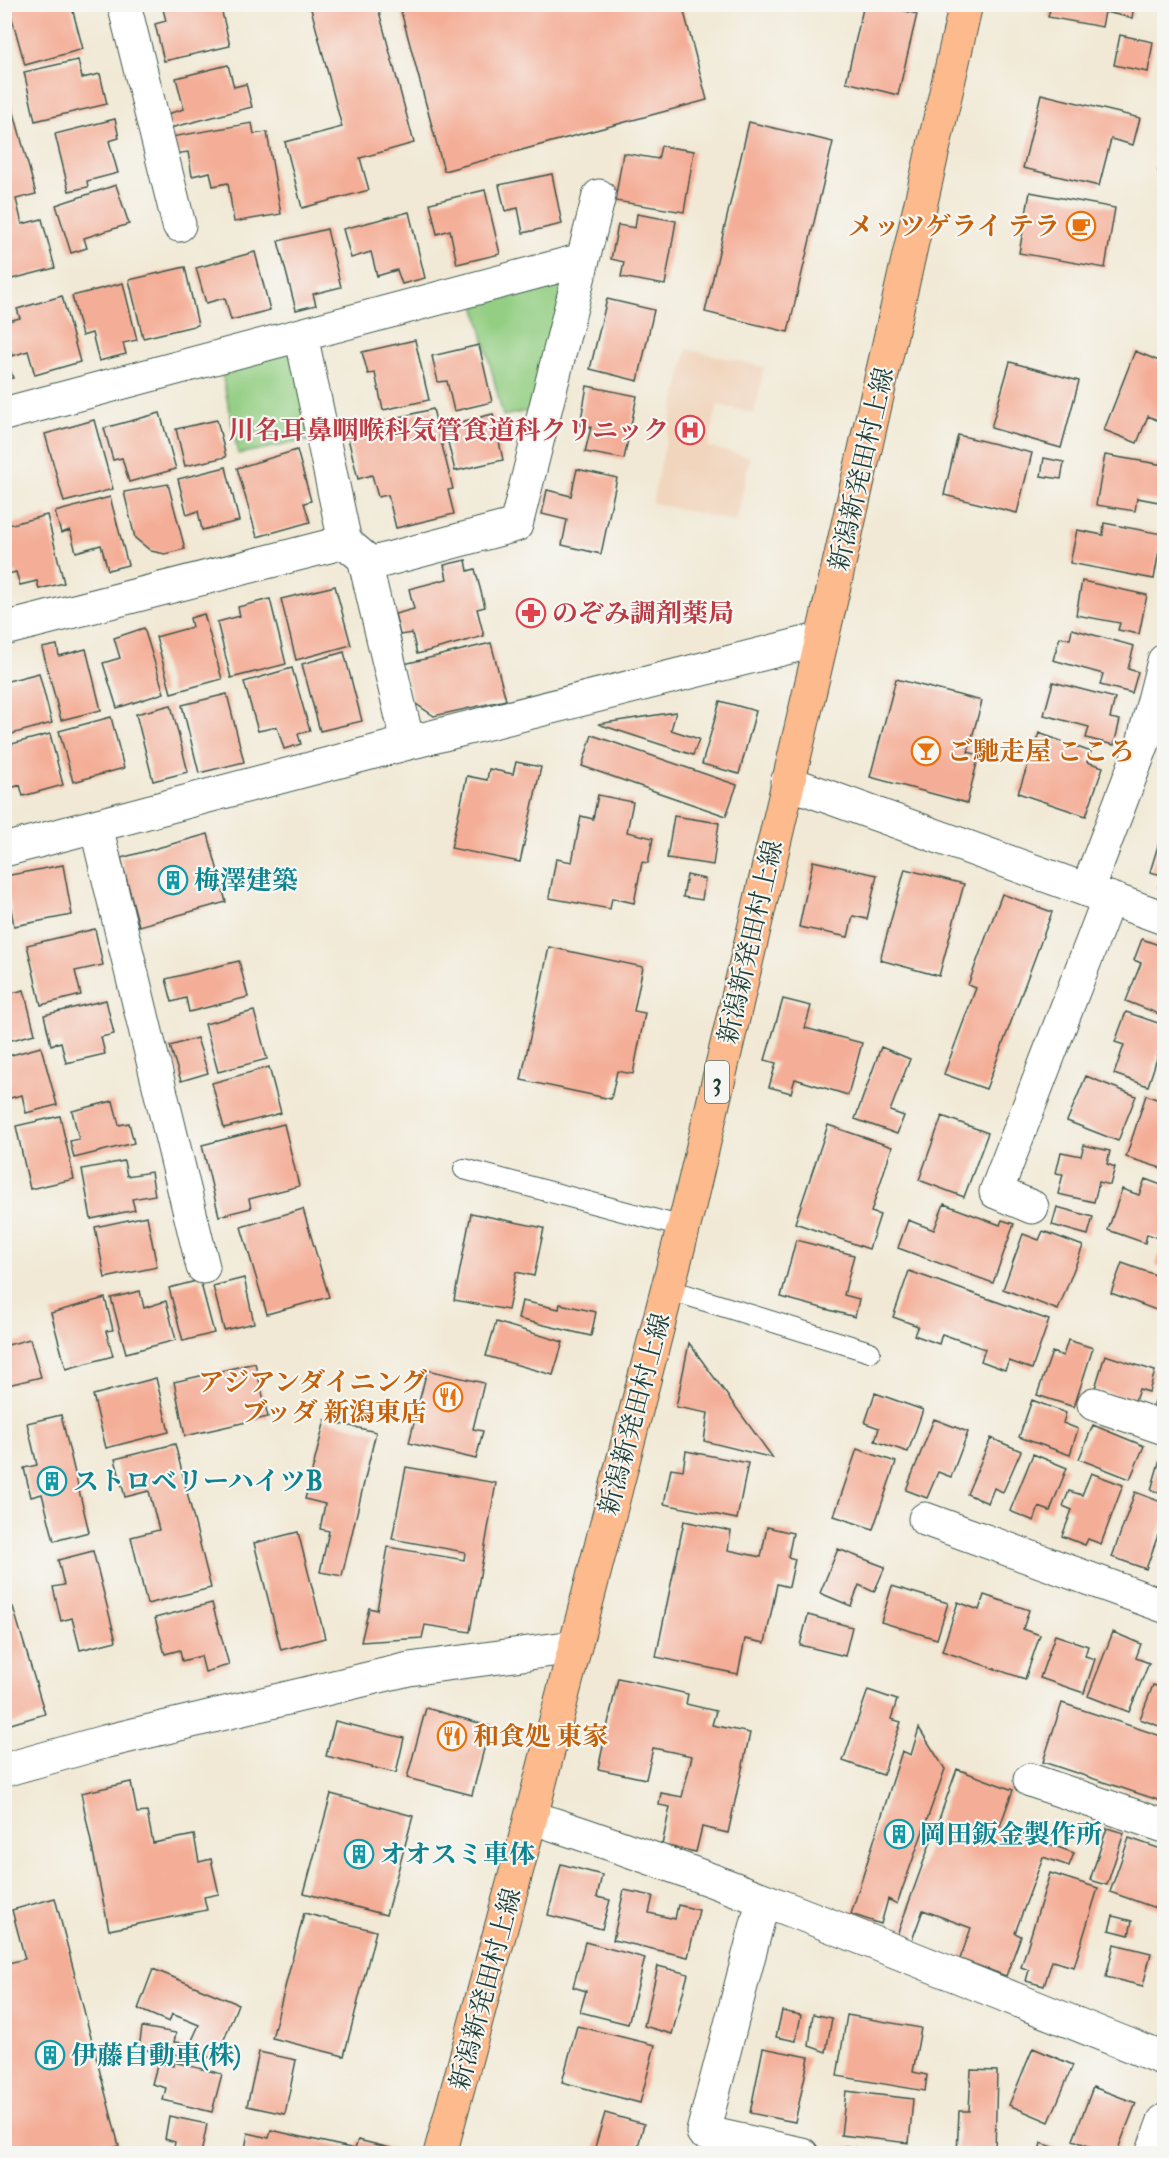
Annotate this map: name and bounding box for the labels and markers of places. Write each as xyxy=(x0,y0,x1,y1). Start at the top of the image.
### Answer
cafe icon: メッツゲライ テラ xyxy=(1065,210,1097,242)
place label: メッツゲライ テラ xyxy=(848,211,1060,243)
hospital icon: 川名耳鼻咽喉科気管食道科クリニック xyxy=(674,414,706,446)
place label: 川名耳鼻咽喉科気管食道科クリニック xyxy=(229,415,669,447)
pharmacy icon: のぞみ調剤薬局 xyxy=(515,597,547,629)
place label: のぞみ調剤薬局 xyxy=(552,598,734,630)
bar icon: ご馳走屋 こころ xyxy=(910,735,942,767)
place label: ご馳走屋 こころ xyxy=(947,736,1134,768)
building icon: 梅澤建築 xyxy=(157,864,189,896)
place label: 梅澤建築 xyxy=(194,865,298,897)
place label: アジアンダイニング ブッダ 新潟東店 xyxy=(198,1367,427,1429)
restaurant icon: アジアンダイニング ブッダ 新潟東店 xyxy=(432,1381,464,1413)
building icon: ストロベリーハイツB xyxy=(36,1465,68,1497)
place label: ストロベリーハイツB xyxy=(73,1466,323,1498)
restaurant icon: 和食処 東家 xyxy=(436,1720,468,1752)
place label: 和食処 東家 xyxy=(473,1721,608,1753)
building icon: 岡田鈑金製作所 xyxy=(883,1818,915,1850)
place label: 岡田鈑金製作所 xyxy=(920,1819,1102,1851)
building icon: オオスミ車体 xyxy=(343,1838,375,1870)
place label: オオスミ車体 xyxy=(380,1839,536,1871)
building icon: 伊藤自動車(株) xyxy=(34,2039,66,2071)
place label: 伊藤自動車(株) xyxy=(71,2040,241,2072)

